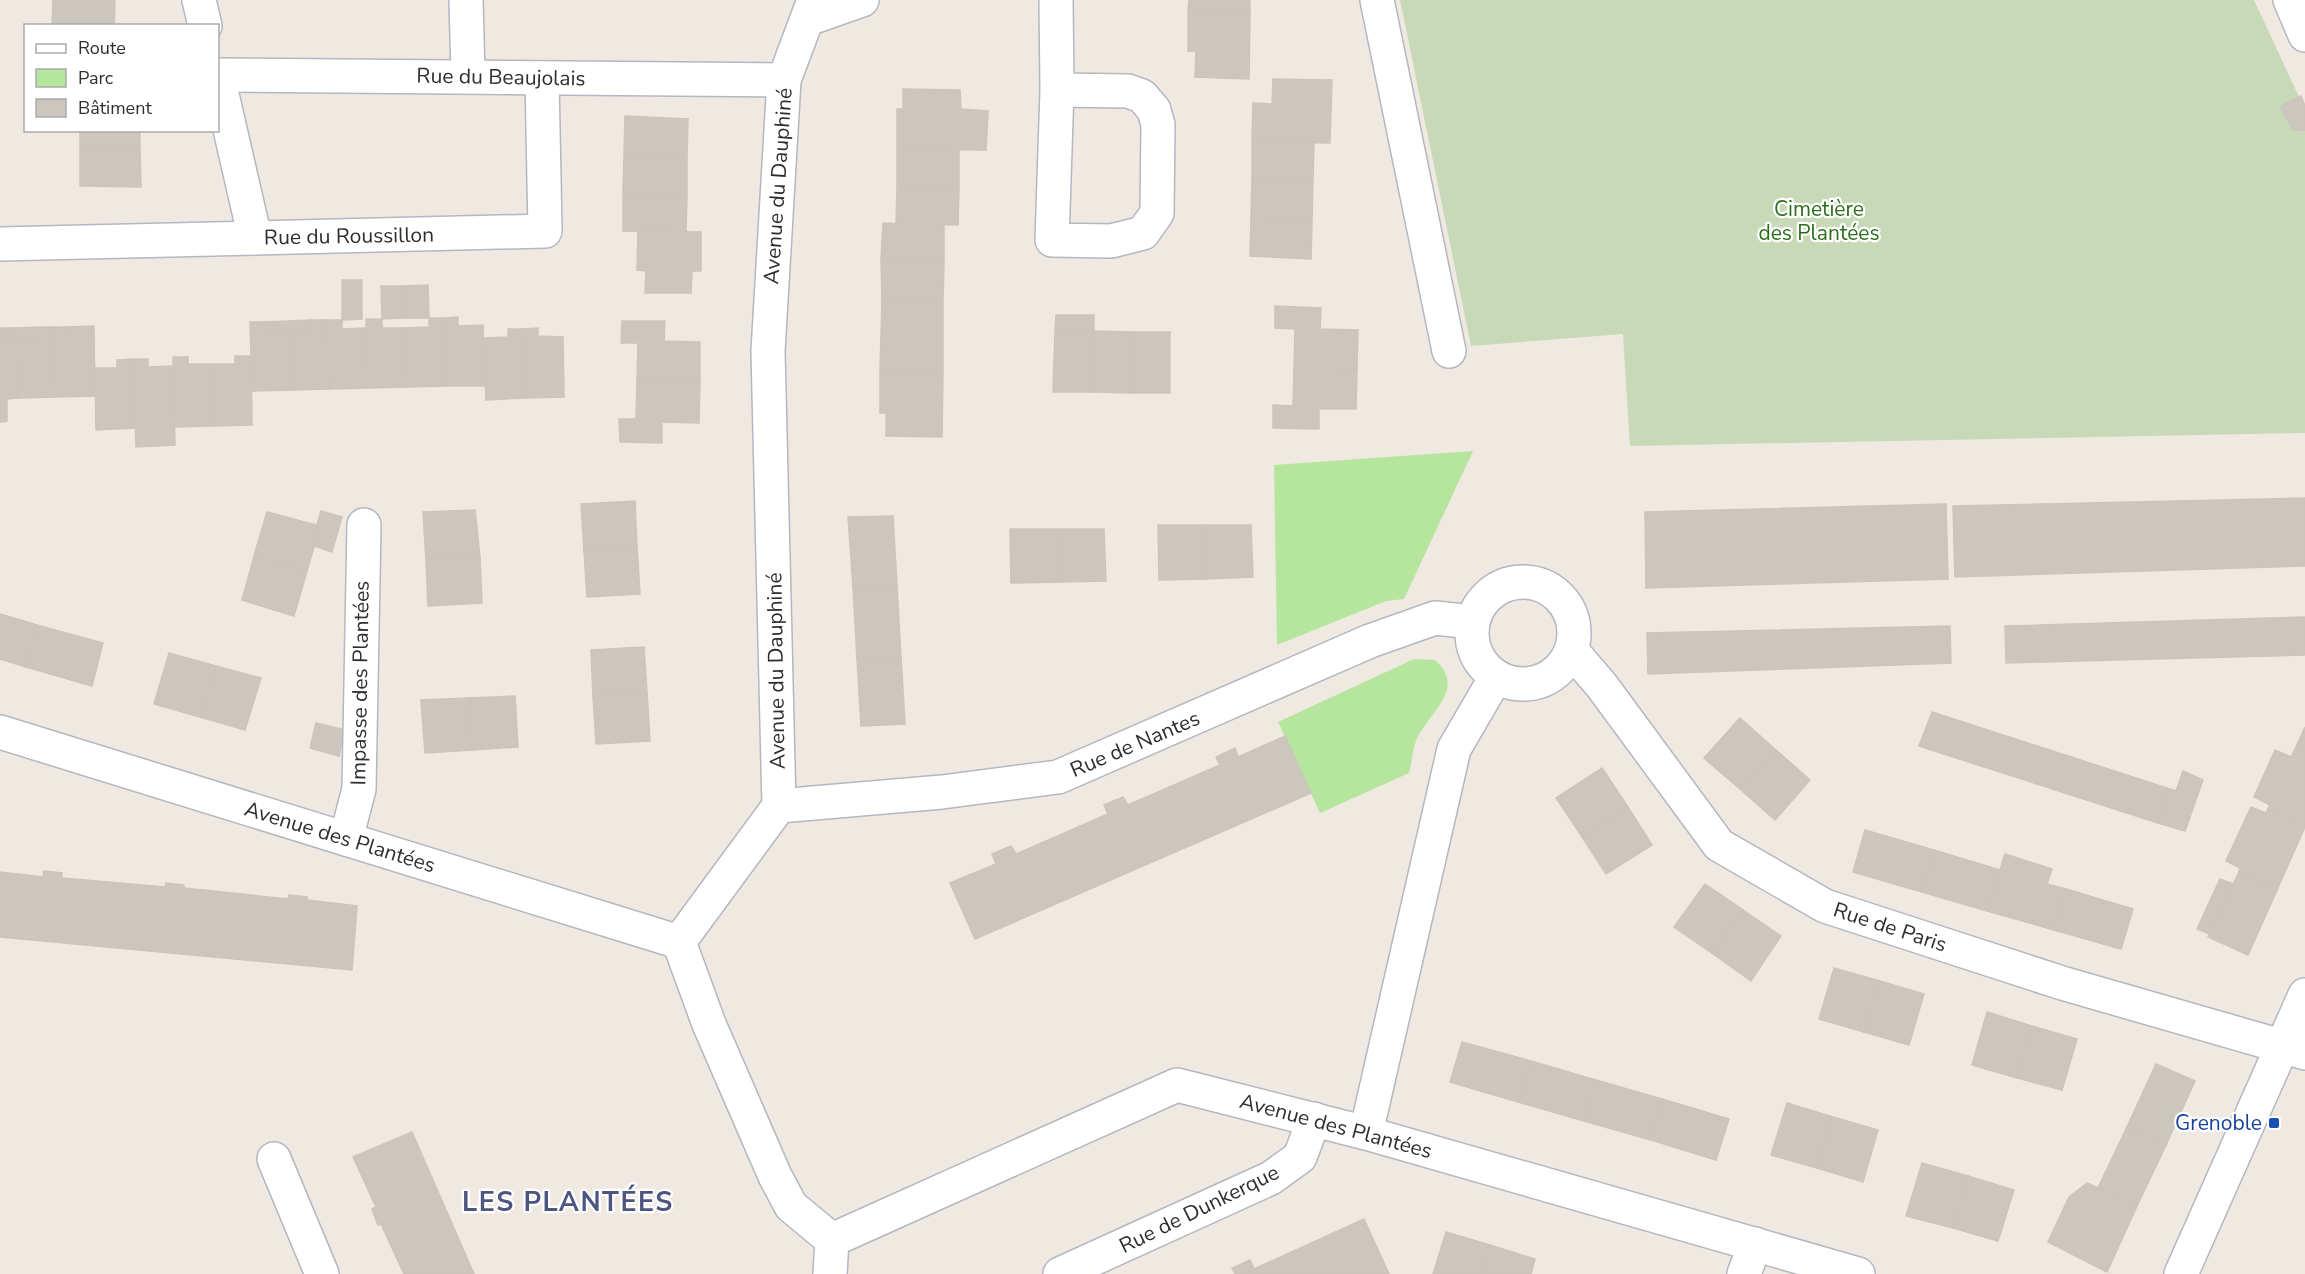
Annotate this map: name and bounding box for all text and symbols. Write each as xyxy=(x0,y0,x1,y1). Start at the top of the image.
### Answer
legend xyxy=(24,24,219,132)
text: Route xyxy=(78,36,126,60)
street label: Rue du Beaujolais xyxy=(416,62,586,92)
text: Parc xyxy=(78,66,113,90)
street label: Avenue du Dauphiné xyxy=(757,87,799,285)
text: Bâtiment xyxy=(78,96,152,120)
park label: Cimetière des Plantées xyxy=(1758,195,1880,247)
street label: Rue du Roussillon xyxy=(264,221,434,251)
street label: Avenue du Dauphiné xyxy=(760,572,792,770)
street label: Impasse des Plantées xyxy=(344,580,376,786)
street label: Rue de Nantes xyxy=(1066,704,1204,784)
street label: Avenue des Plantées xyxy=(241,795,439,879)
street label: Rue de Paris xyxy=(1830,896,1950,958)
street label: Avenue des Plantées xyxy=(1237,1087,1435,1165)
place label: Grenoble xyxy=(2175,1109,2262,1137)
marker: Grenoble xyxy=(2267,1116,2281,1130)
street label: Rue de Dunkerque xyxy=(1114,1158,1284,1260)
district label: LES PLANTÉES xyxy=(462,1184,674,1221)

